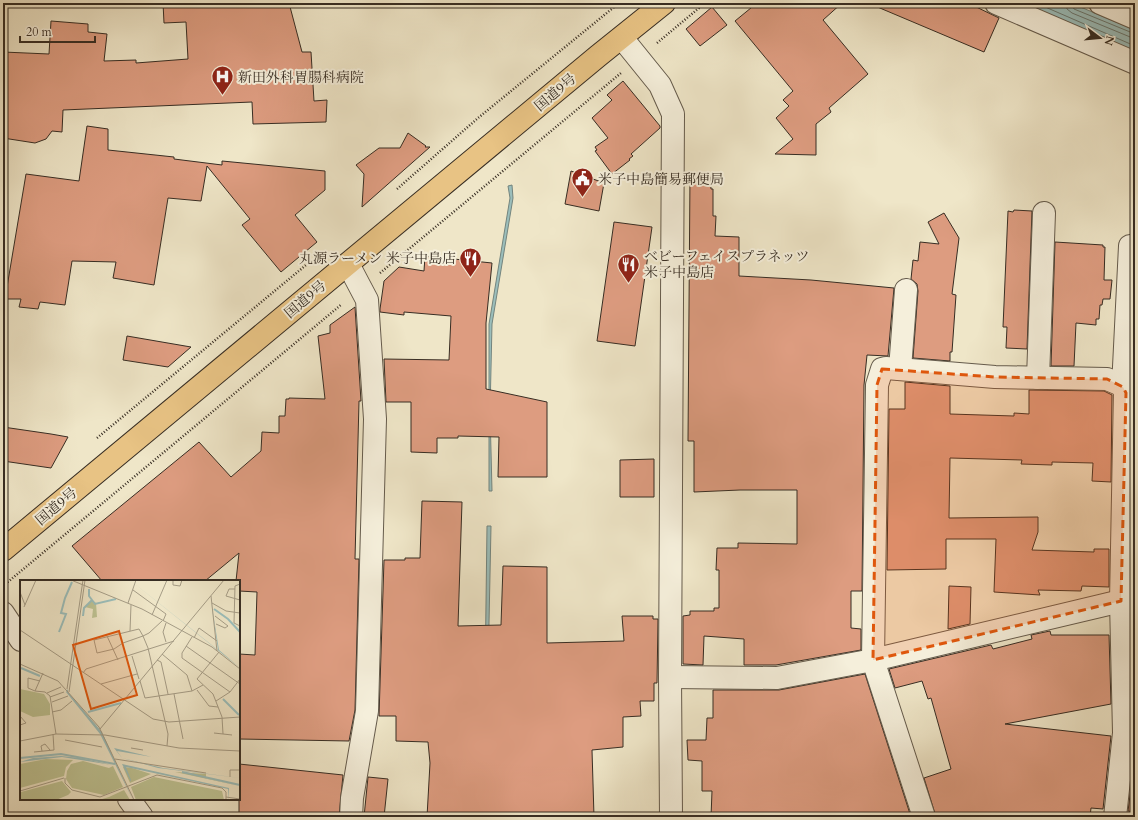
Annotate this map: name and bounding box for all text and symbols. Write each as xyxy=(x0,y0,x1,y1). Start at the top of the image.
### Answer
scale bar xyxy=(20,18,95,44)
north arrow xyxy=(1080,18,1120,58)
text: 20 m xyxy=(26,24,53,40)
text: N xyxy=(1100,34,1118,48)
hospital icon: 新田外科胃腸科病院 xyxy=(209,64,235,97)
place label: 新田外科胃腸科病院 xyxy=(238,68,364,87)
street label: 国道9号 xyxy=(530,69,580,115)
public building icon: 米子中島簡易郵便局 xyxy=(569,166,595,199)
place label: 米子中島簡易郵便局 xyxy=(598,170,724,189)
restaurant icon: 丸源ラーメン 米子中島店 xyxy=(458,245,484,278)
place label: ベビーフェイスプラネッツ 米子中島店 xyxy=(644,247,809,282)
place label: 丸源ラーメン 米子中島店 xyxy=(299,249,456,268)
restaurant icon: ベビーフェイスプラネッツ 米子中島店 xyxy=(615,251,641,284)
street label: 国道9号 xyxy=(280,276,330,322)
street label: 国道9号 xyxy=(31,483,81,529)
inset map xyxy=(20,580,240,800)

